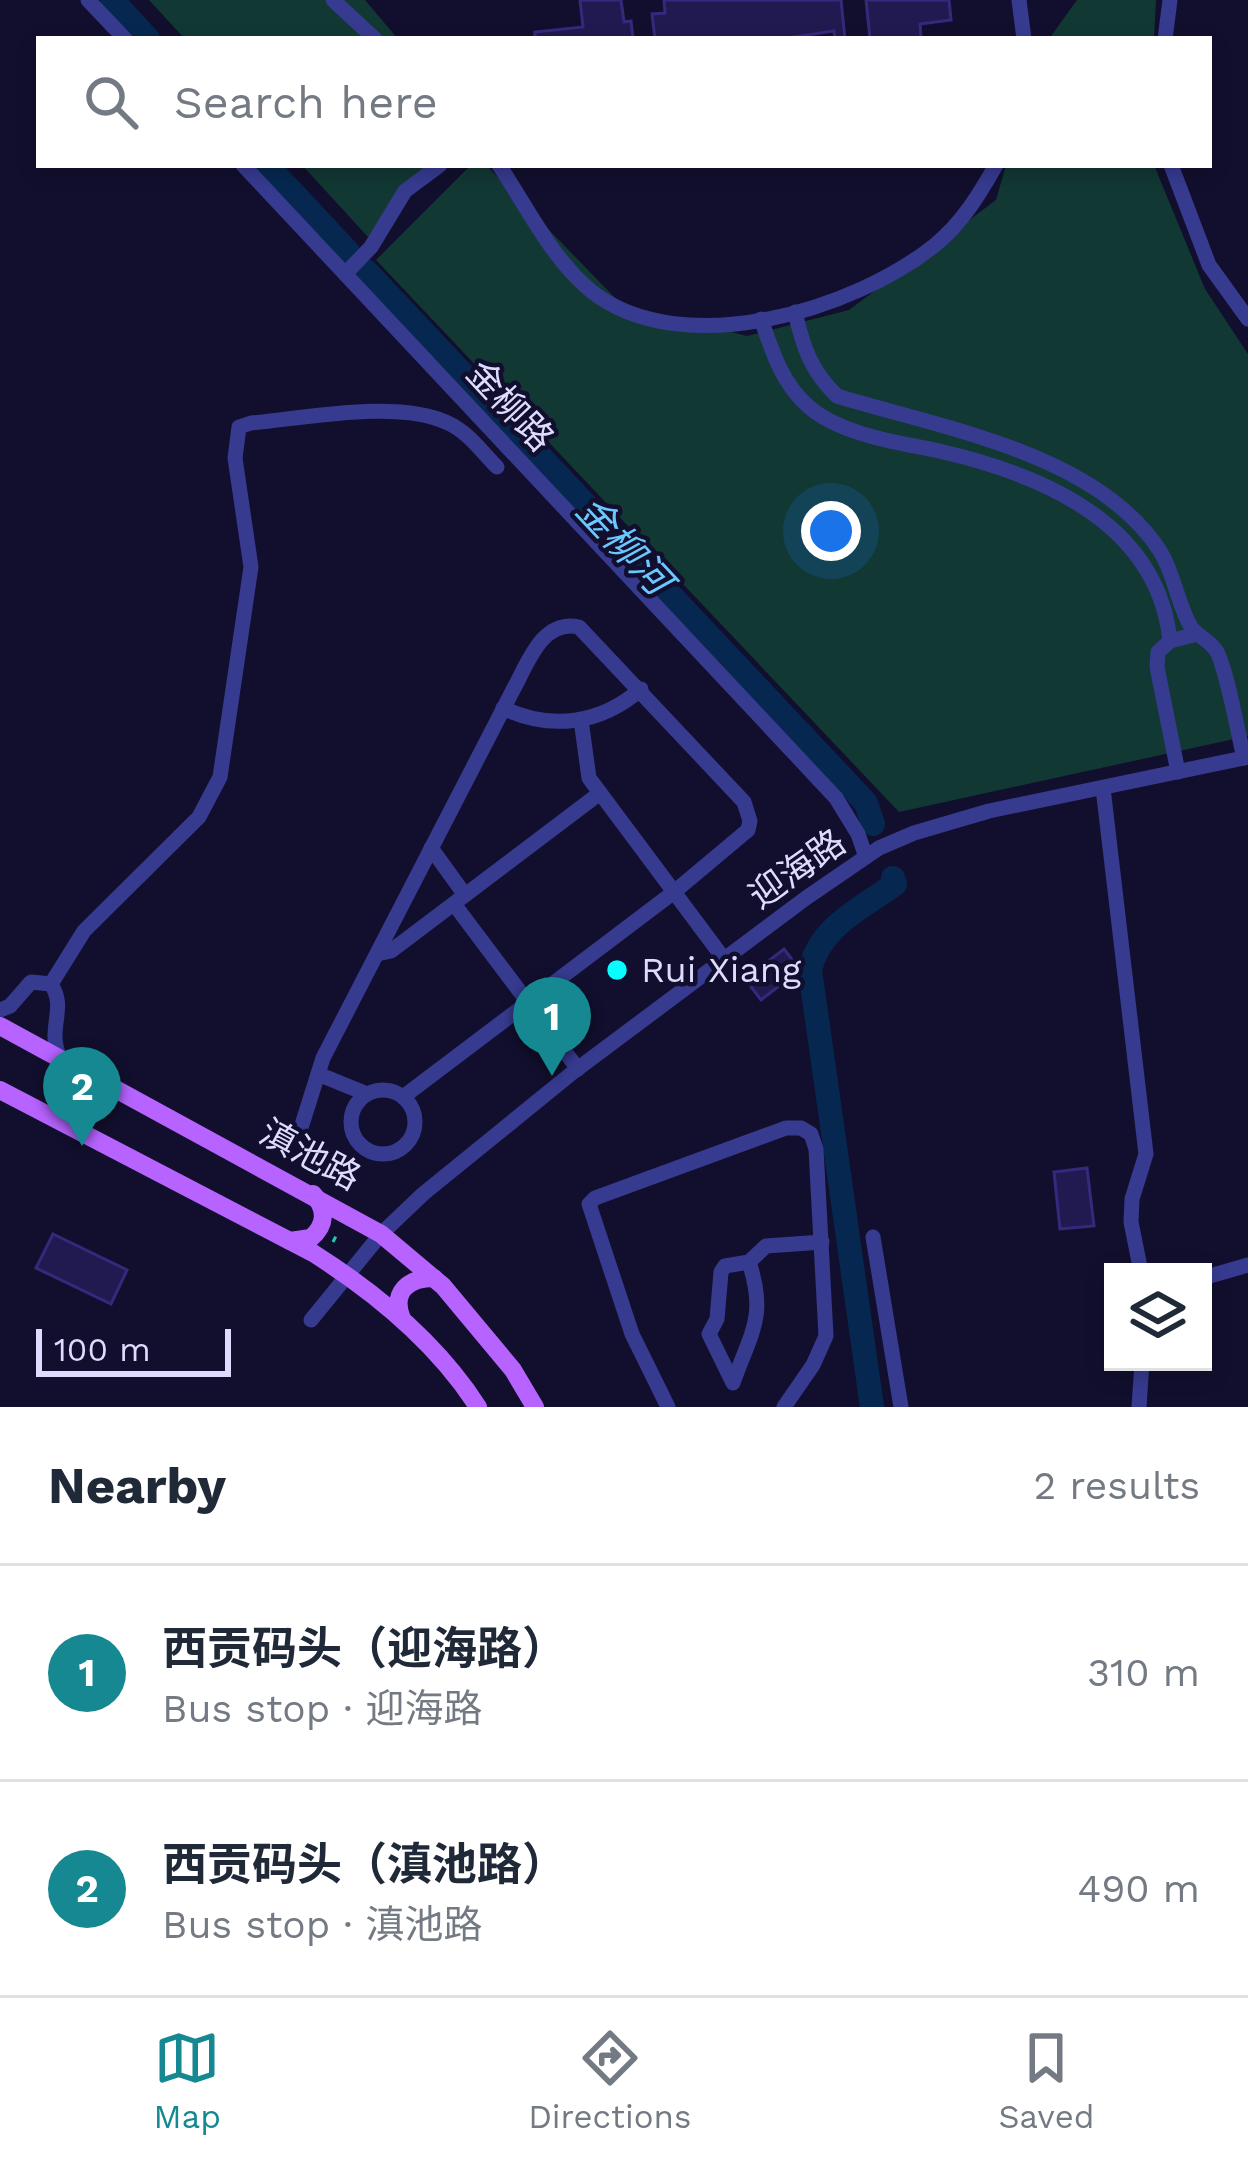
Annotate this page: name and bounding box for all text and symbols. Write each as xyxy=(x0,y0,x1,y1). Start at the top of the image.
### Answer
search box xyxy=(36,36,1212,168)
icon: search xyxy=(78,69,144,135)
text: Search here xyxy=(174,76,438,129)
street label: 金柳路 xyxy=(458,352,562,460)
water label: 金柳河 xyxy=(568,487,685,608)
your location xyxy=(801,501,861,561)
street label: 迎海路 xyxy=(741,821,853,917)
place label: Rui Xiang xyxy=(641,949,802,991)
marker: Rui Xiang xyxy=(604,957,630,983)
pin: 1 xyxy=(513,977,591,1076)
pin: 2 xyxy=(43,1047,121,1146)
street label: 滇池路 xyxy=(252,1111,368,1199)
map controls xyxy=(1104,1263,1212,1371)
button: layers xyxy=(1104,1263,1212,1371)
scale bar xyxy=(36,1323,231,1376)
text: 100 m xyxy=(54,1330,151,1369)
text: Nearby xyxy=(48,1456,226,1515)
text: 2 results xyxy=(1034,1463,1200,1508)
text: 西贡码头（迎海路） xyxy=(162,1622,567,1675)
text: 1 xyxy=(79,1650,95,1695)
text: 310 m xyxy=(1087,1650,1200,1695)
text: Bus stop · 迎海路 xyxy=(162,1686,483,1731)
text: 西贡码头（滇池路） xyxy=(162,1838,567,1891)
text: 2 xyxy=(75,1866,99,1911)
text: 490 m xyxy=(1077,1866,1200,1911)
text: Bus stop · 滇池路 xyxy=(162,1902,483,1947)
tab: Map xyxy=(154,2025,221,2136)
tab: Directions xyxy=(528,2025,691,2136)
tab: Saved xyxy=(999,2025,1094,2136)

